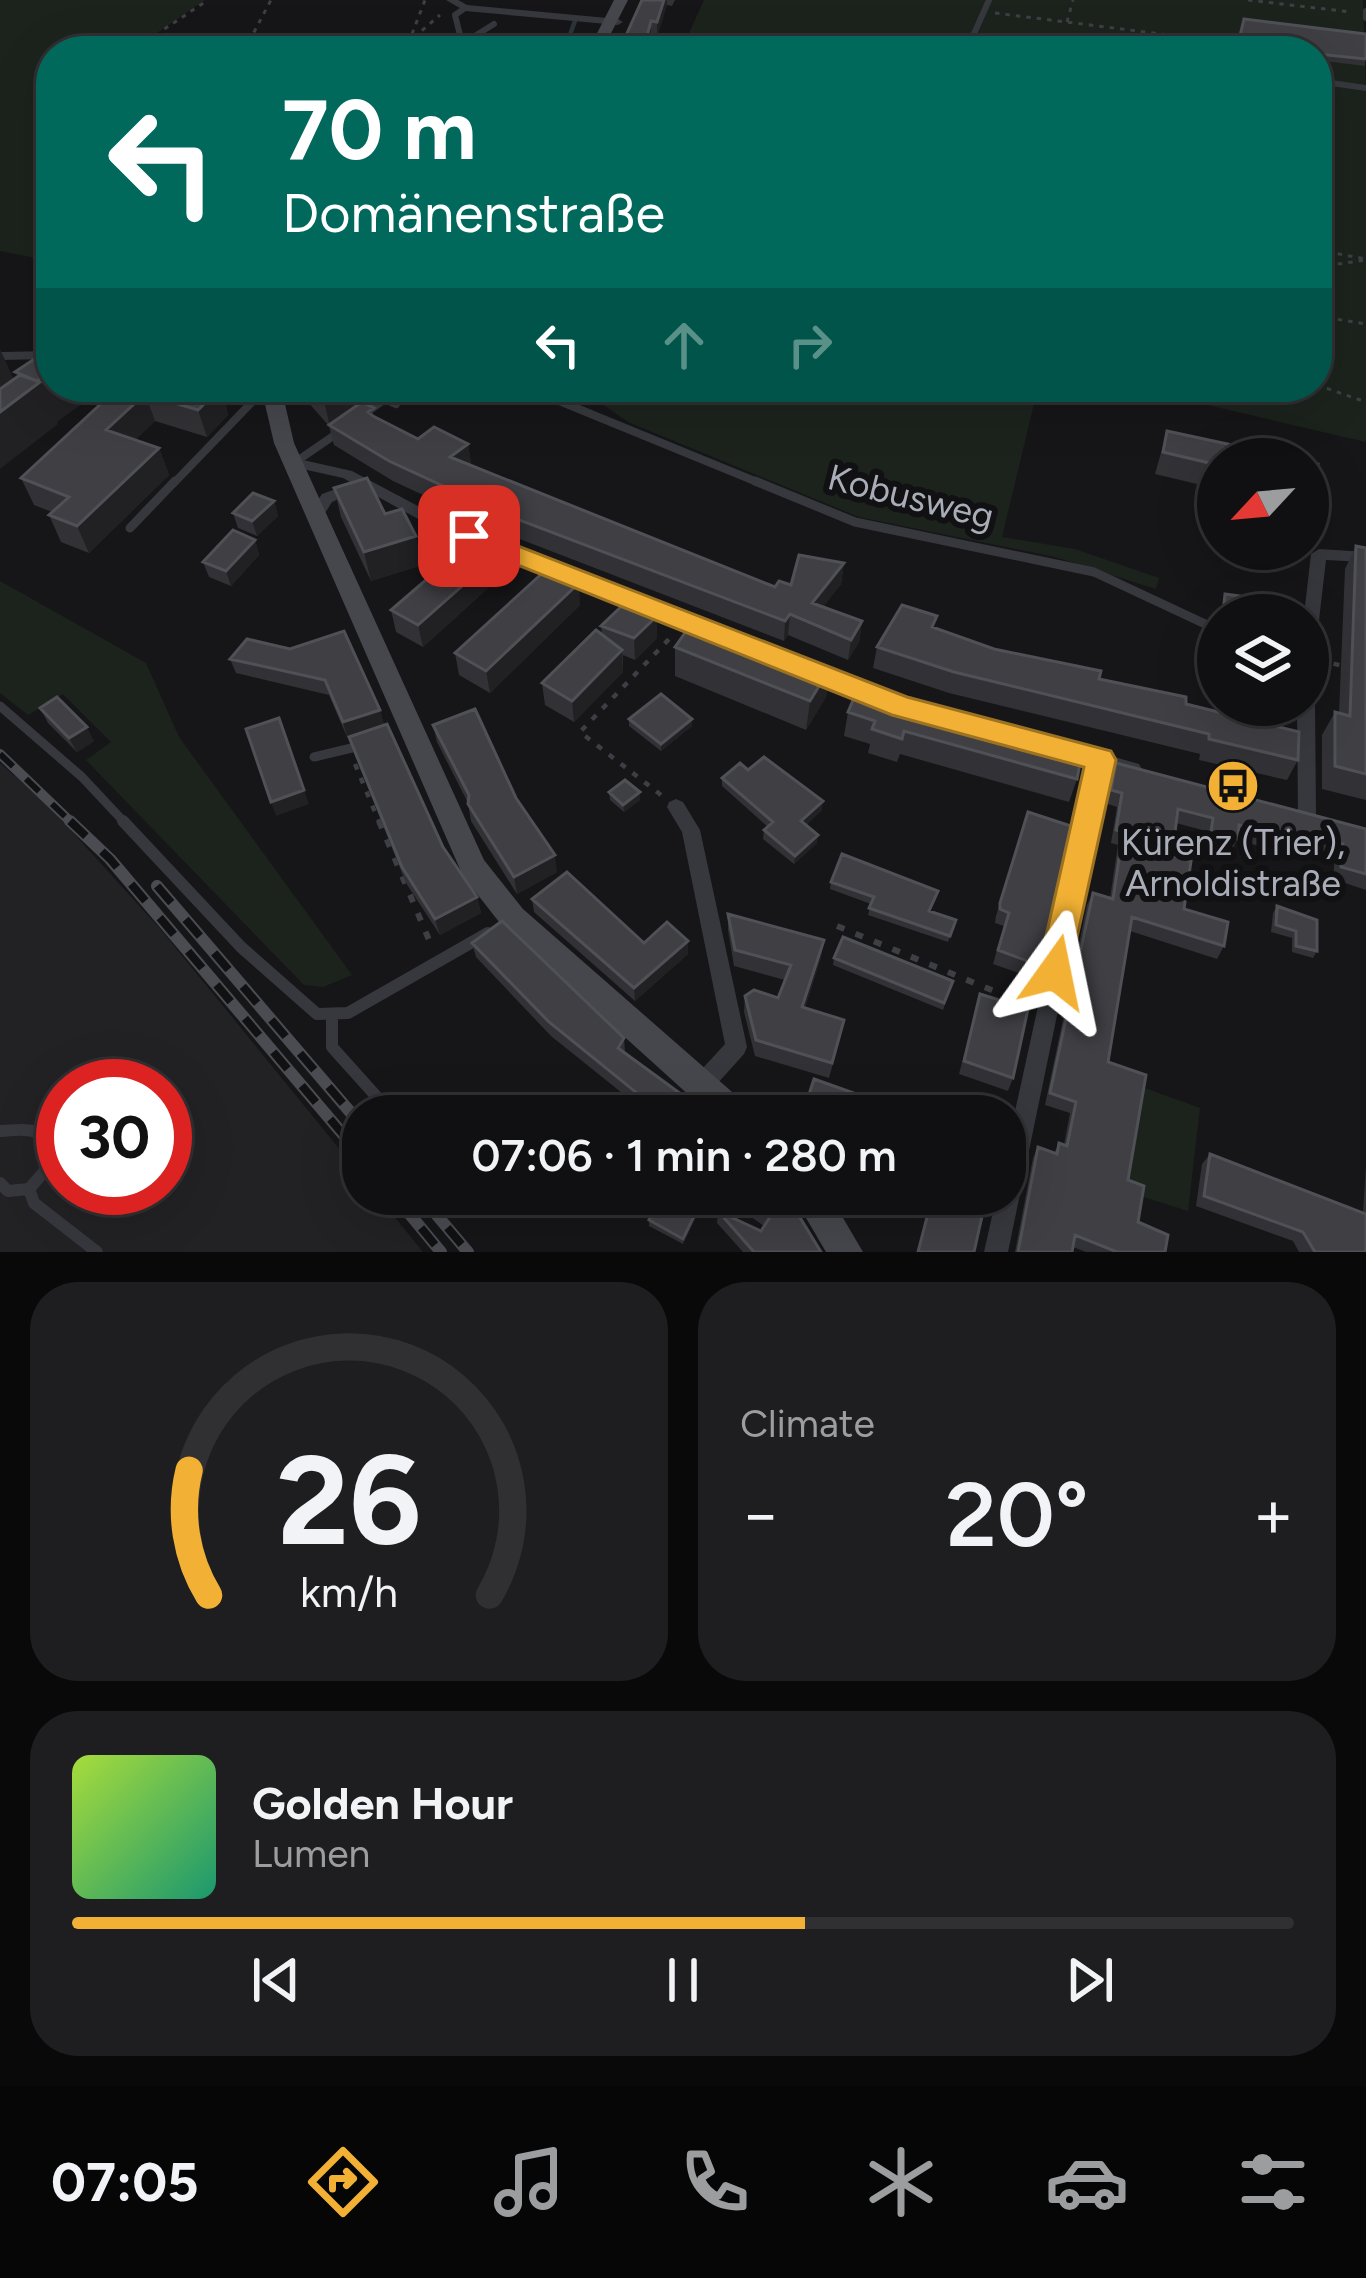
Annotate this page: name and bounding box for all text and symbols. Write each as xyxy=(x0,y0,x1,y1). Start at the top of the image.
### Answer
text: 70 m xyxy=(282,79,476,180)
icon: left xyxy=(84,84,240,240)
text: Domänenstraße xyxy=(282,181,665,246)
icon: left xyxy=(525,312,591,378)
icon: ahead xyxy=(651,312,717,378)
icon: right xyxy=(777,312,843,378)
north arrow xyxy=(1197,438,1329,570)
map controls xyxy=(1197,438,1329,726)
street label: Kobusweg xyxy=(824,455,998,538)
pin xyxy=(418,485,520,587)
icon: arrive xyxy=(436,503,502,569)
button: layers xyxy=(1197,594,1329,726)
bus stop icon: Kürenz (Trier), Arnoldistraße xyxy=(1205,758,1261,814)
place label: Kürenz (Trier), Arnoldistraße xyxy=(1121,821,1345,905)
position arrow xyxy=(992,909,1118,1035)
speed limit sign: 30 xyxy=(36,1059,192,1215)
text: 07:06 · 1 min · 280 m xyxy=(471,1128,897,1182)
text: Climate xyxy=(740,1400,875,1447)
text: 26 xyxy=(277,1425,421,1575)
text: 20° xyxy=(945,1460,1089,1569)
text: − xyxy=(740,1474,781,1554)
text: + xyxy=(1253,1474,1294,1554)
text: km/h xyxy=(300,1565,398,1617)
text: Golden Hour xyxy=(252,1776,513,1830)
text: Lumen xyxy=(252,1830,370,1877)
icon: previous xyxy=(243,1947,309,2013)
icon: pause xyxy=(650,1947,716,2013)
icon: next xyxy=(1057,1947,1123,2013)
icon: directions xyxy=(301,2140,385,2224)
icon: music xyxy=(487,2140,571,2224)
icon: phone xyxy=(673,2140,757,2224)
icon: climate xyxy=(859,2140,943,2224)
icon: car xyxy=(1045,2140,1129,2224)
icon: filters xyxy=(1231,2140,1315,2224)
text: 07:05 xyxy=(51,2150,199,2215)

